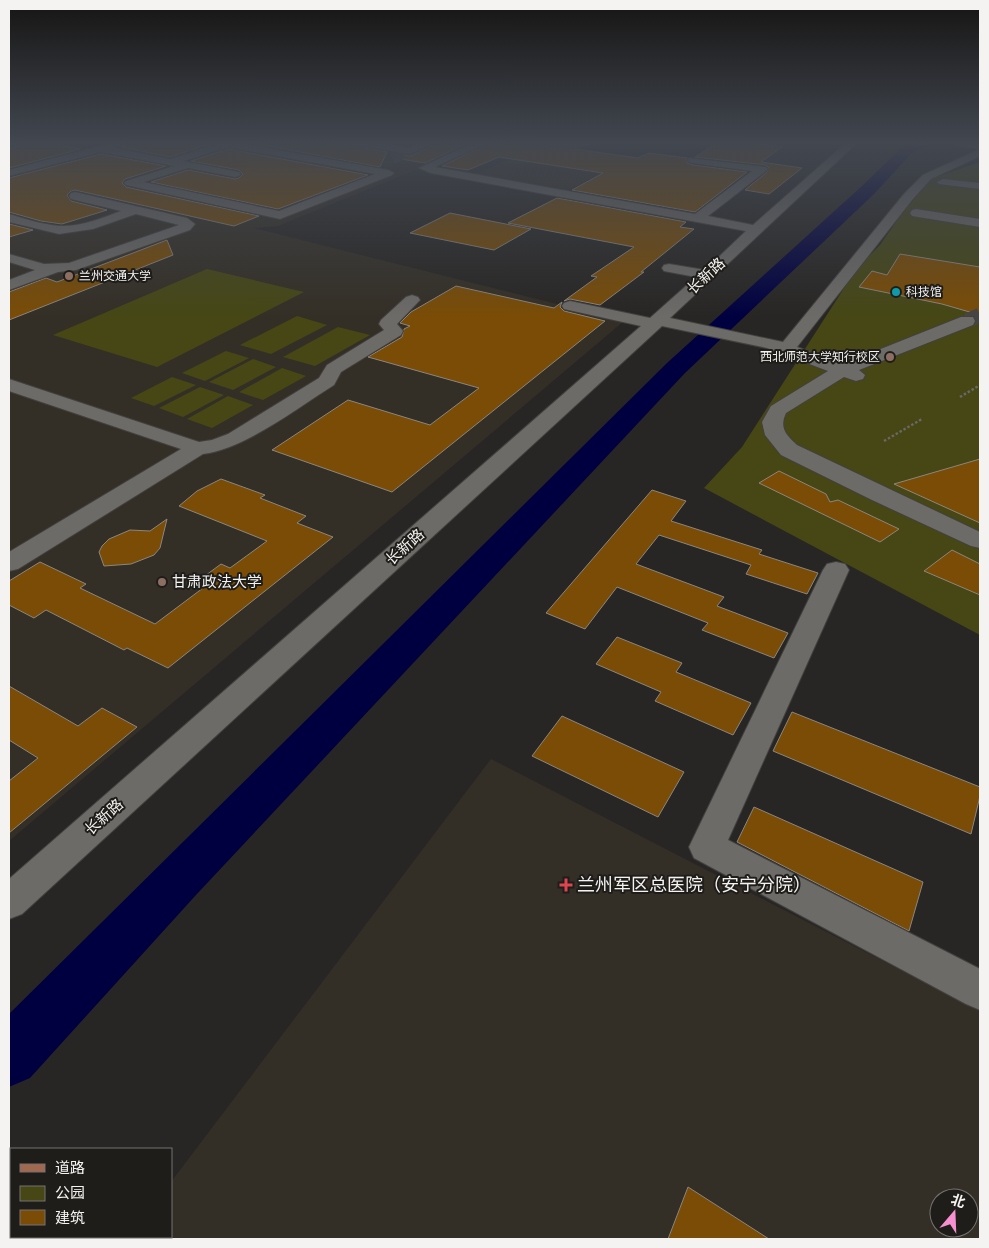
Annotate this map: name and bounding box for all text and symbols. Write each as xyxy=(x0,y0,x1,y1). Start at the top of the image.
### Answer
street label: 长新路 xyxy=(682,253,729,299)
place label: 兰州交通大学 xyxy=(79,267,151,284)
marker: 兰州交通大学 xyxy=(63,270,75,282)
place label: 科技馆 xyxy=(906,283,942,300)
marker: 科技馆 xyxy=(890,286,902,298)
place label: 西北师范大学知行校区 xyxy=(760,348,880,365)
marker: 西北师范大学知行校区 xyxy=(884,351,896,363)
street label: 长新路 xyxy=(381,524,428,569)
place label: 甘肃政法大学 xyxy=(172,571,262,592)
marker: 甘肃政法大学 xyxy=(156,576,168,588)
street label: 长新路 xyxy=(80,794,127,839)
place label: 兰州军区总医院（安宁分院） xyxy=(577,872,811,897)
marker: 兰州军区总医院（安宁分院） xyxy=(559,878,573,892)
legend xyxy=(10,1148,172,1238)
text: 道路 xyxy=(55,1157,85,1178)
text: 公园 xyxy=(55,1182,85,1203)
north arrow xyxy=(929,1188,979,1238)
text: 北 xyxy=(948,1189,968,1212)
text: 建筑 xyxy=(55,1207,85,1228)

